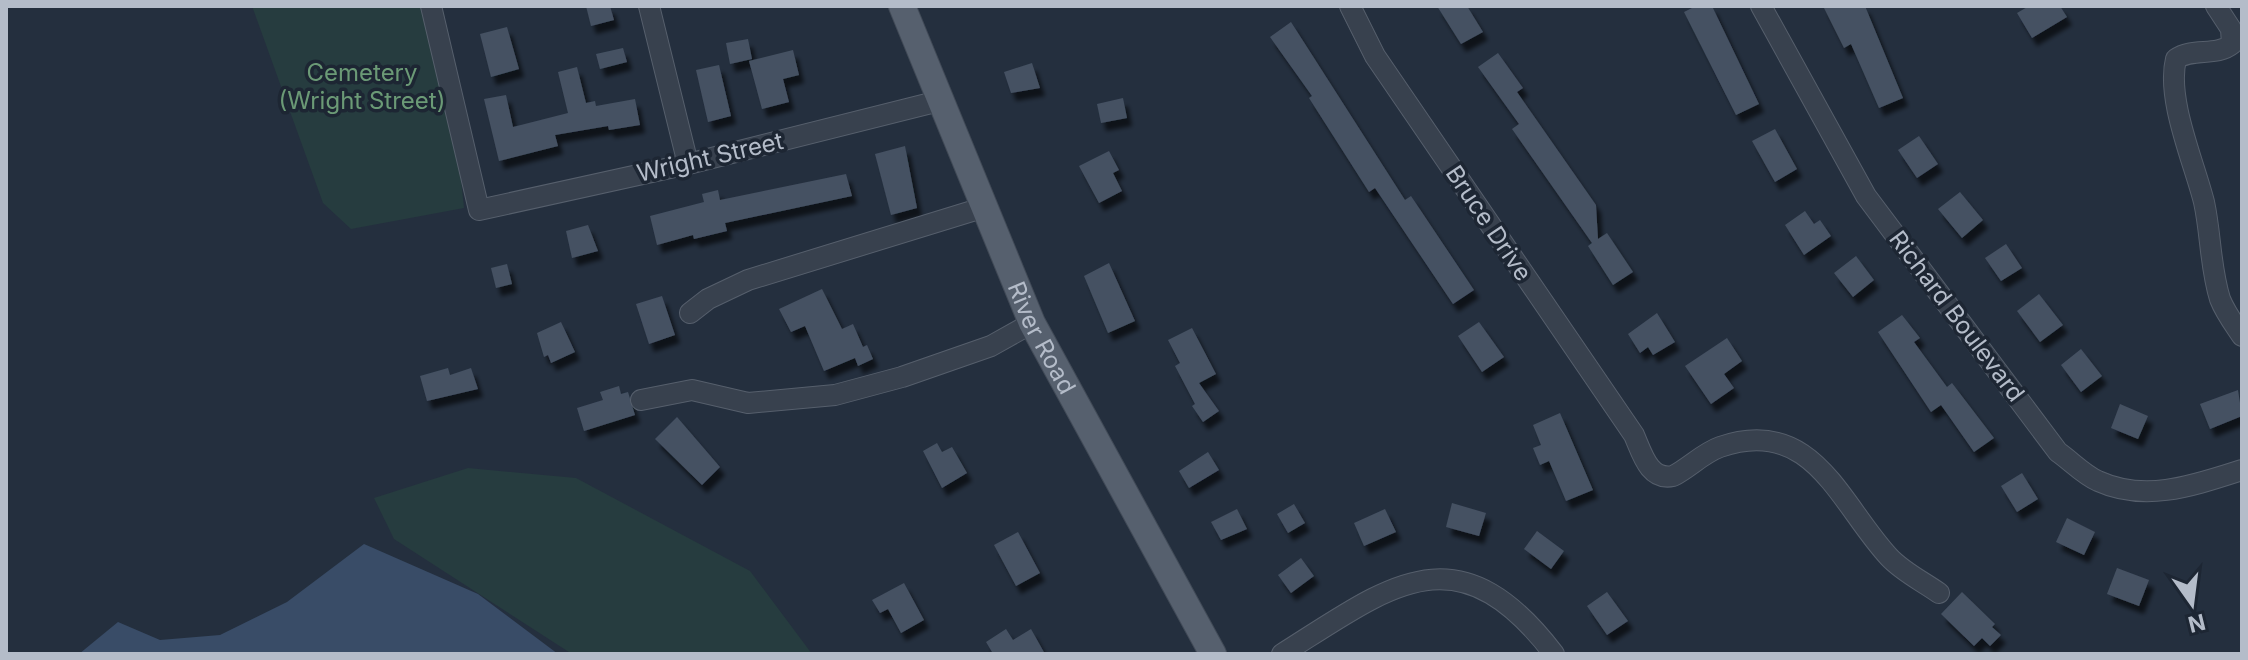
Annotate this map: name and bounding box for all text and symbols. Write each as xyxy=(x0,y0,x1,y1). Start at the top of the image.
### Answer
park label: Cemetery (Wright Street) xyxy=(279,58,445,115)
street label: Wright Street xyxy=(634,126,786,188)
street label: Bruce Drive xyxy=(1440,160,1538,286)
street label: Richard Boulevard xyxy=(1883,225,2031,407)
street label: River Road xyxy=(1002,277,1082,399)
north arrow xyxy=(2152,564,2232,644)
text: N xyxy=(2186,609,2208,638)

